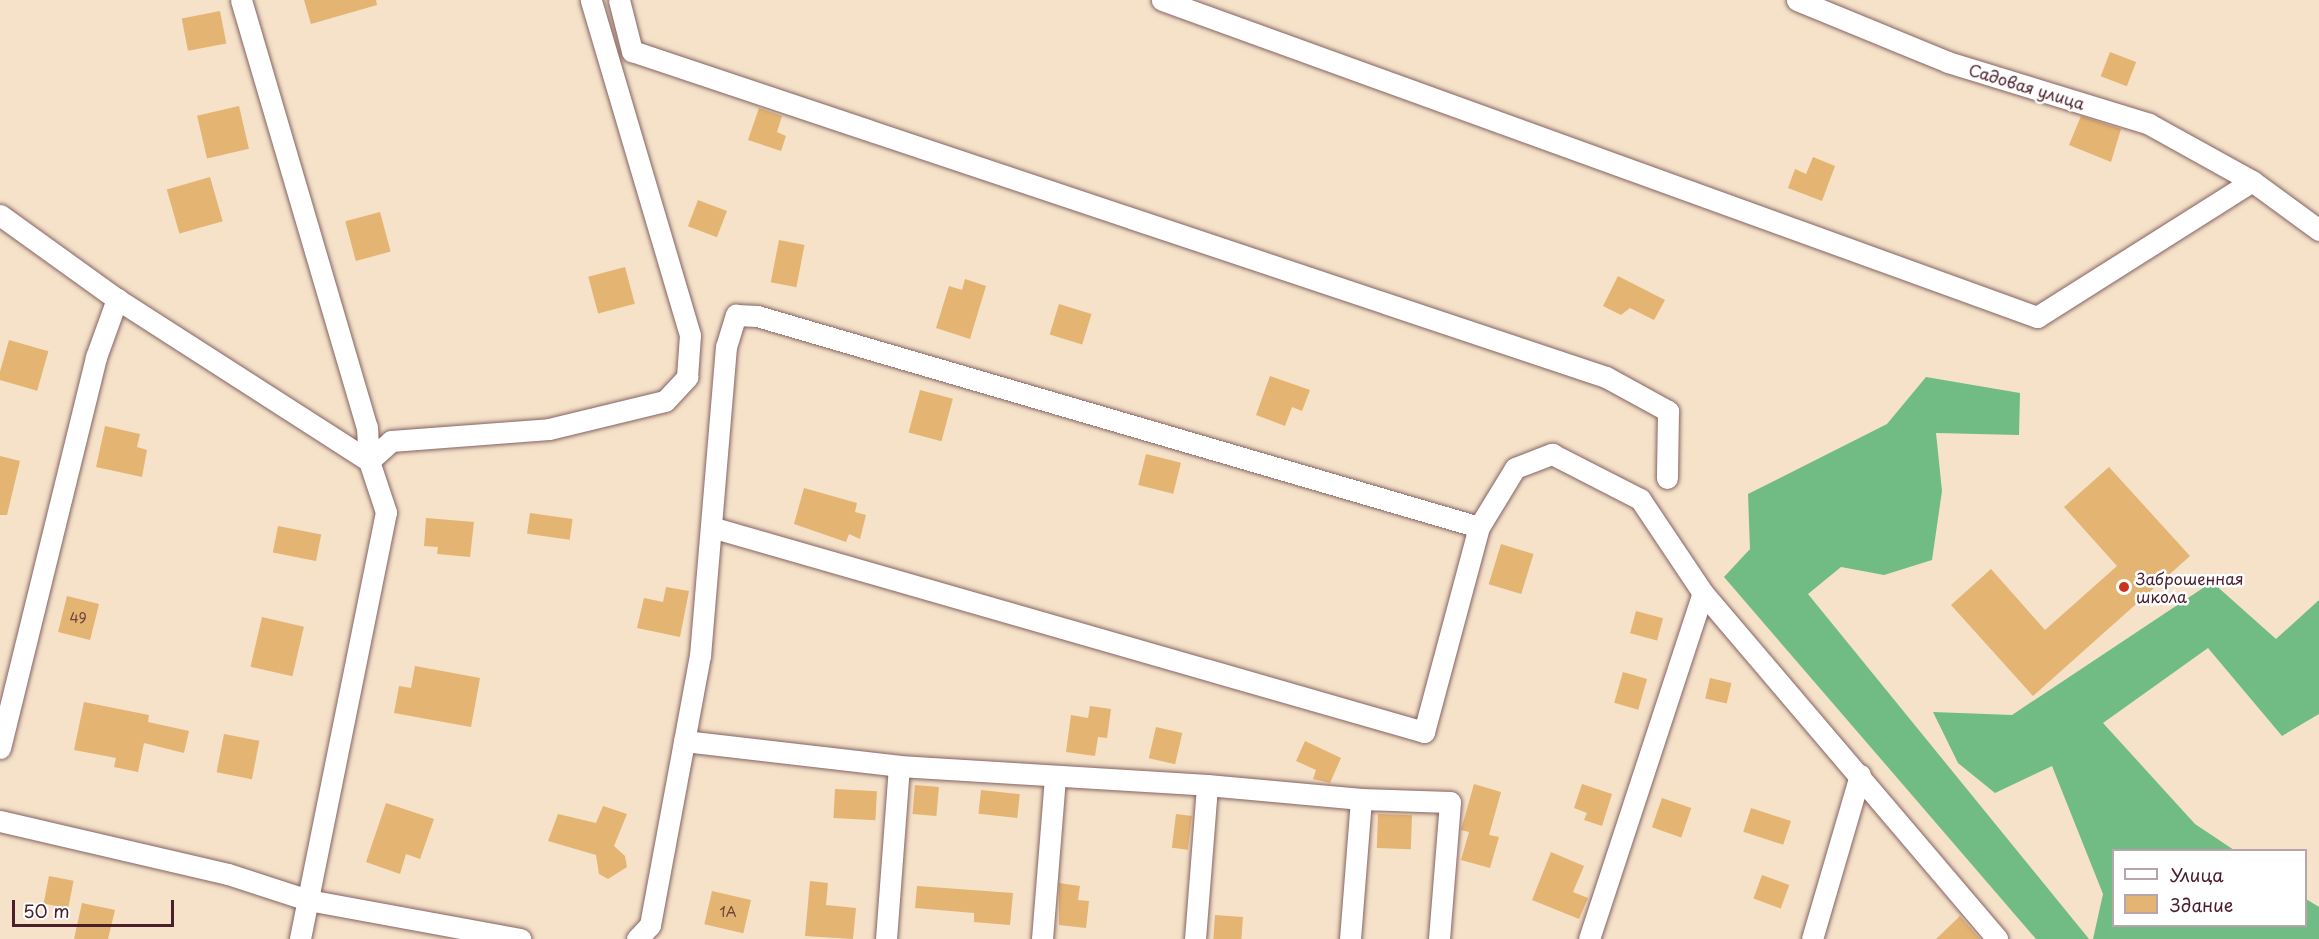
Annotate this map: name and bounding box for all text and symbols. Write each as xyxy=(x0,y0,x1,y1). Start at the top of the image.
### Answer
street label: Садовая улица xyxy=(1966,59,2088,113)
place label: Заброшенная школа xyxy=(2136,568,2244,606)
marker: Заброшенная школа xyxy=(2117,580,2131,594)
house number: 49 xyxy=(69,610,87,626)
legend xyxy=(2112,849,2307,927)
text: Улица xyxy=(2170,861,2224,888)
scale bar xyxy=(15,888,177,926)
text: Здание xyxy=(2170,891,2233,918)
text: 50 m xyxy=(23,897,70,924)
house number: 1А xyxy=(719,904,737,920)

